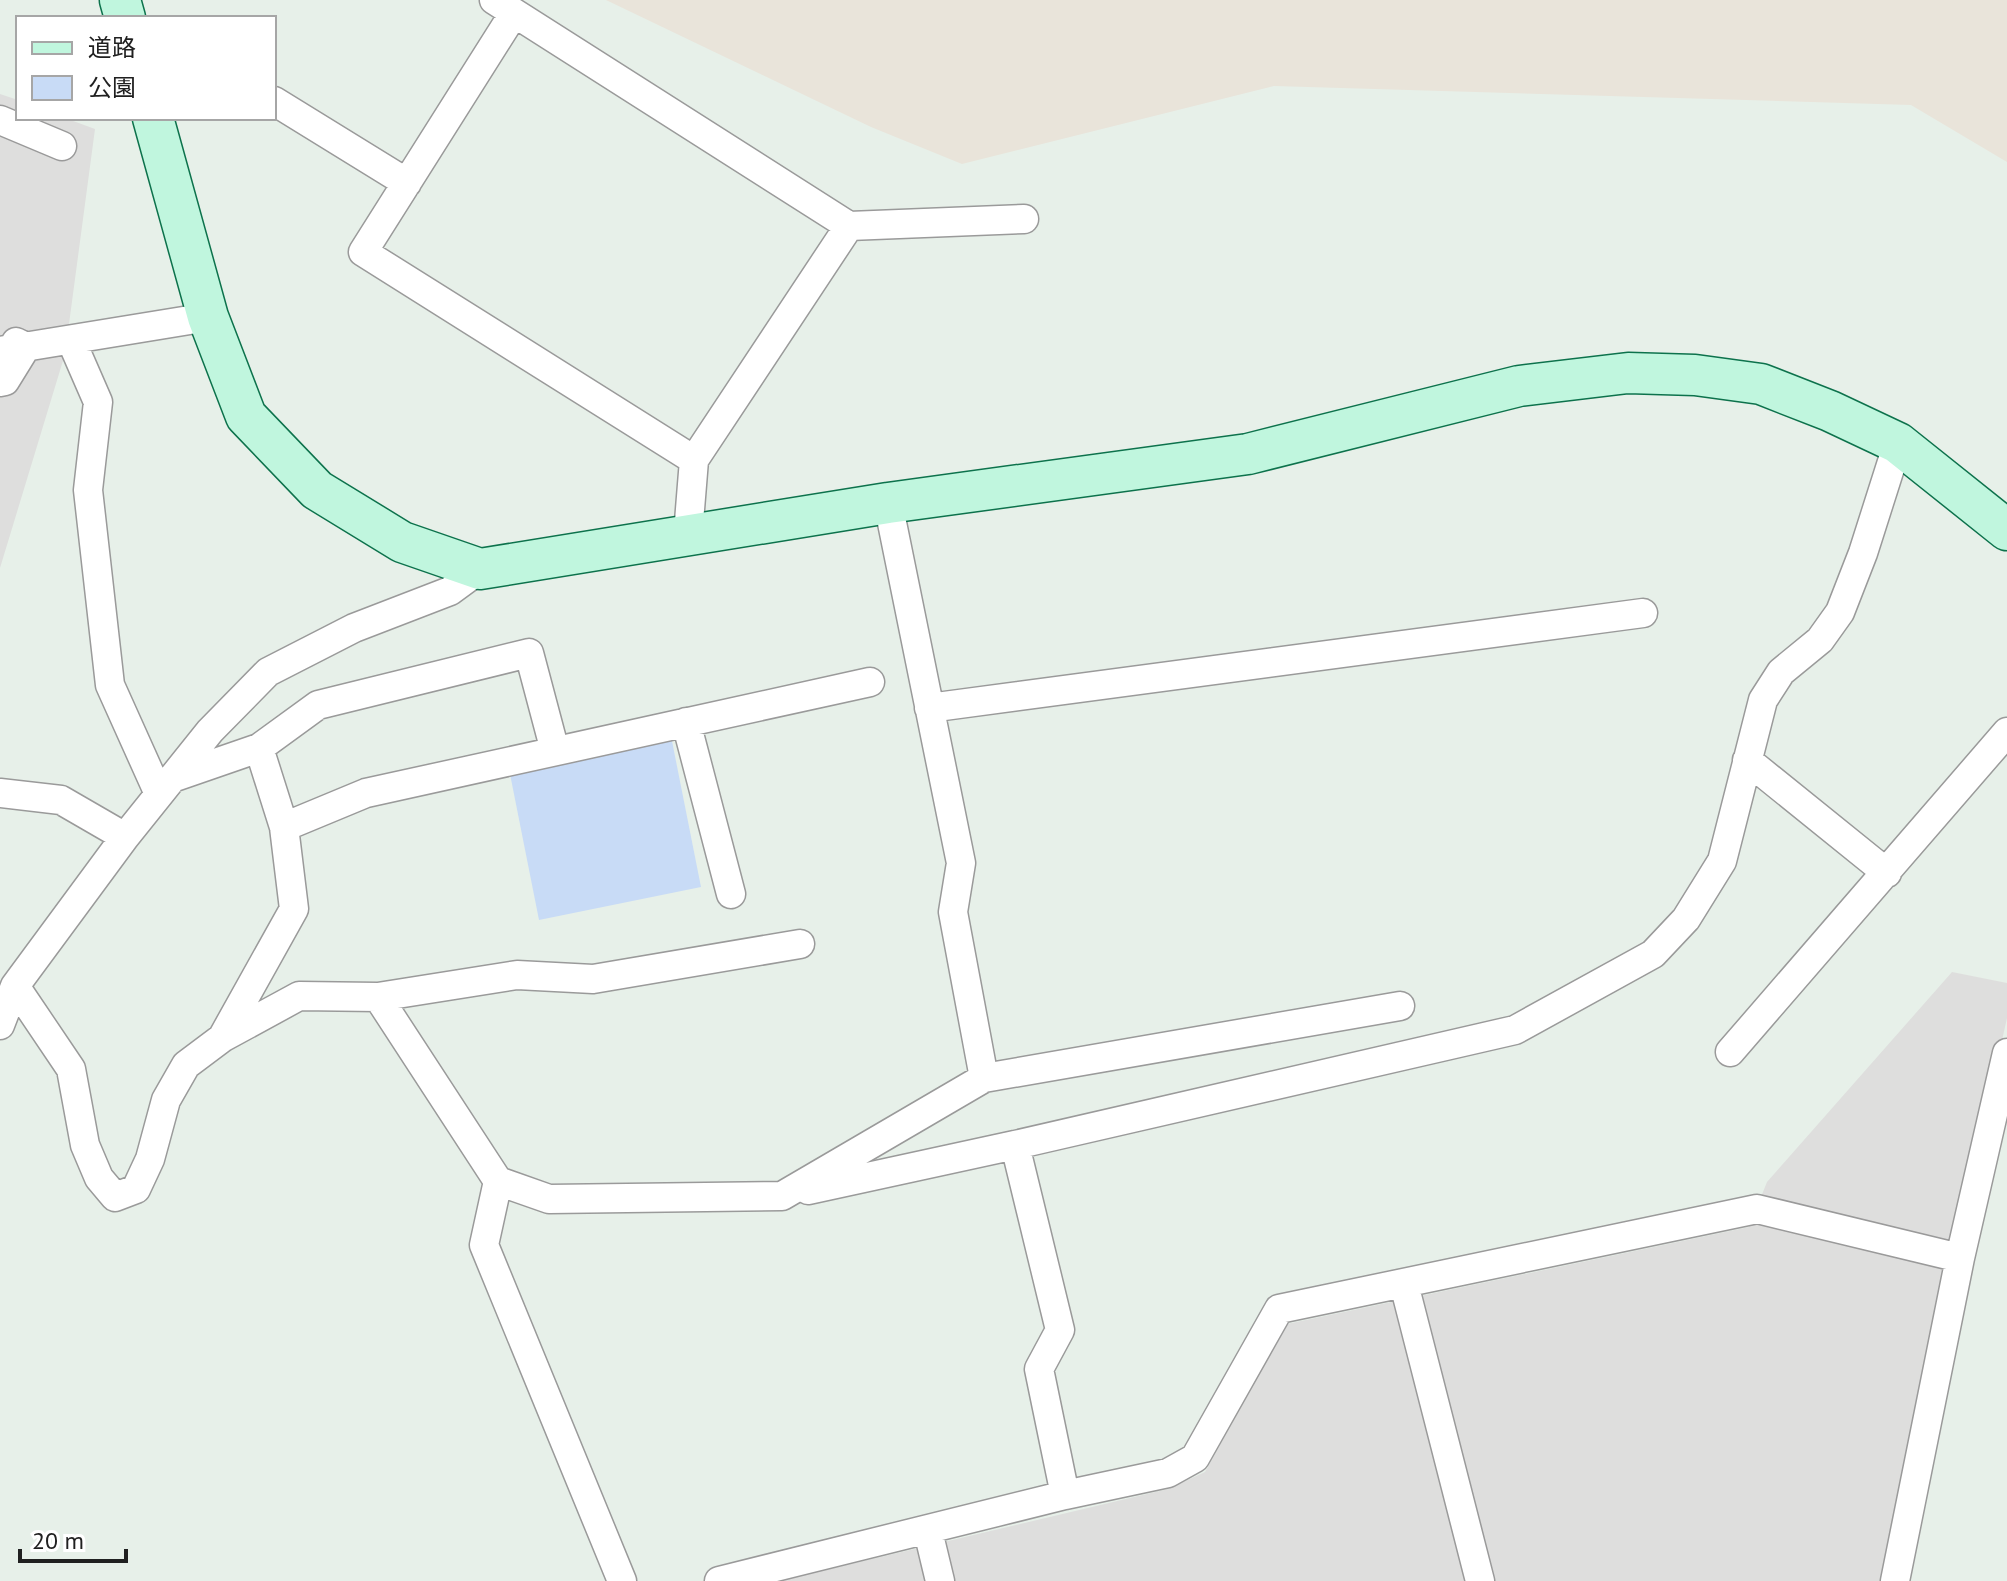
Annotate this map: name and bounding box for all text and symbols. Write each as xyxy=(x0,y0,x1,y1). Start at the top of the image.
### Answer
legend xyxy=(16,16,276,120)
text: 道路 xyxy=(88,32,136,63)
text: 公園 xyxy=(88,72,136,103)
scale bar xyxy=(20,1513,126,1563)
text: 20 m xyxy=(32,1525,84,1556)

